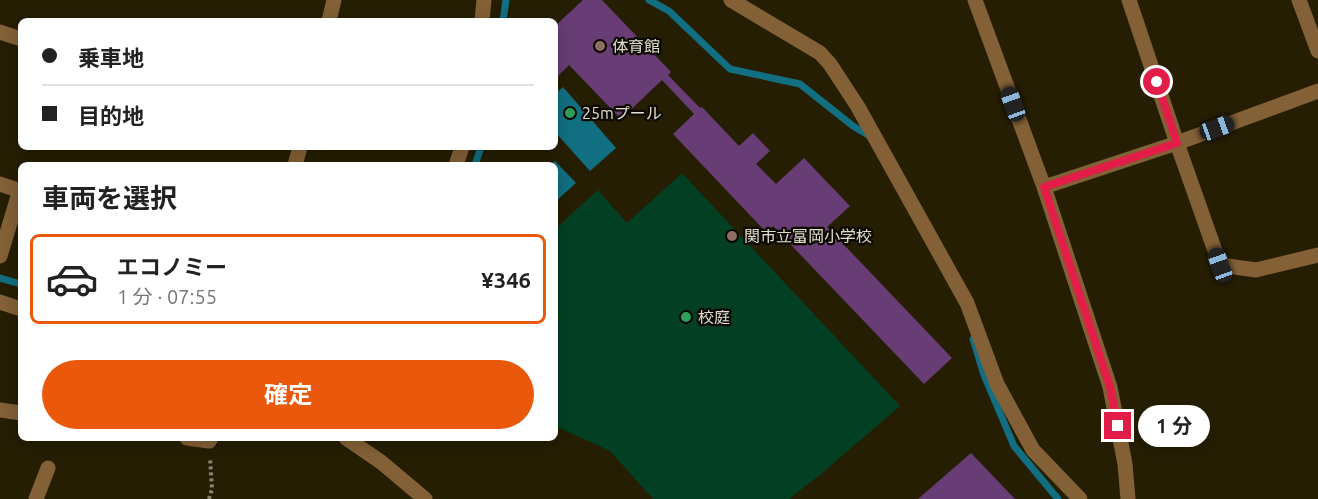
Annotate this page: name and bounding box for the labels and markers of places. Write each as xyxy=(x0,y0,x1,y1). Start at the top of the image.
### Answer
place label: 体育館 xyxy=(612,37,660,55)
marker: 体育館 xyxy=(593,39,607,53)
place label: 25mプール xyxy=(582,104,662,122)
marker: 25mプール xyxy=(563,106,577,120)
place label: 関市立富岡小学校 xyxy=(744,227,872,245)
marker: 関市立富岡小学校 xyxy=(725,229,739,243)
place label: 校庭 xyxy=(698,308,730,326)
marker: 校庭 xyxy=(679,310,693,324)

